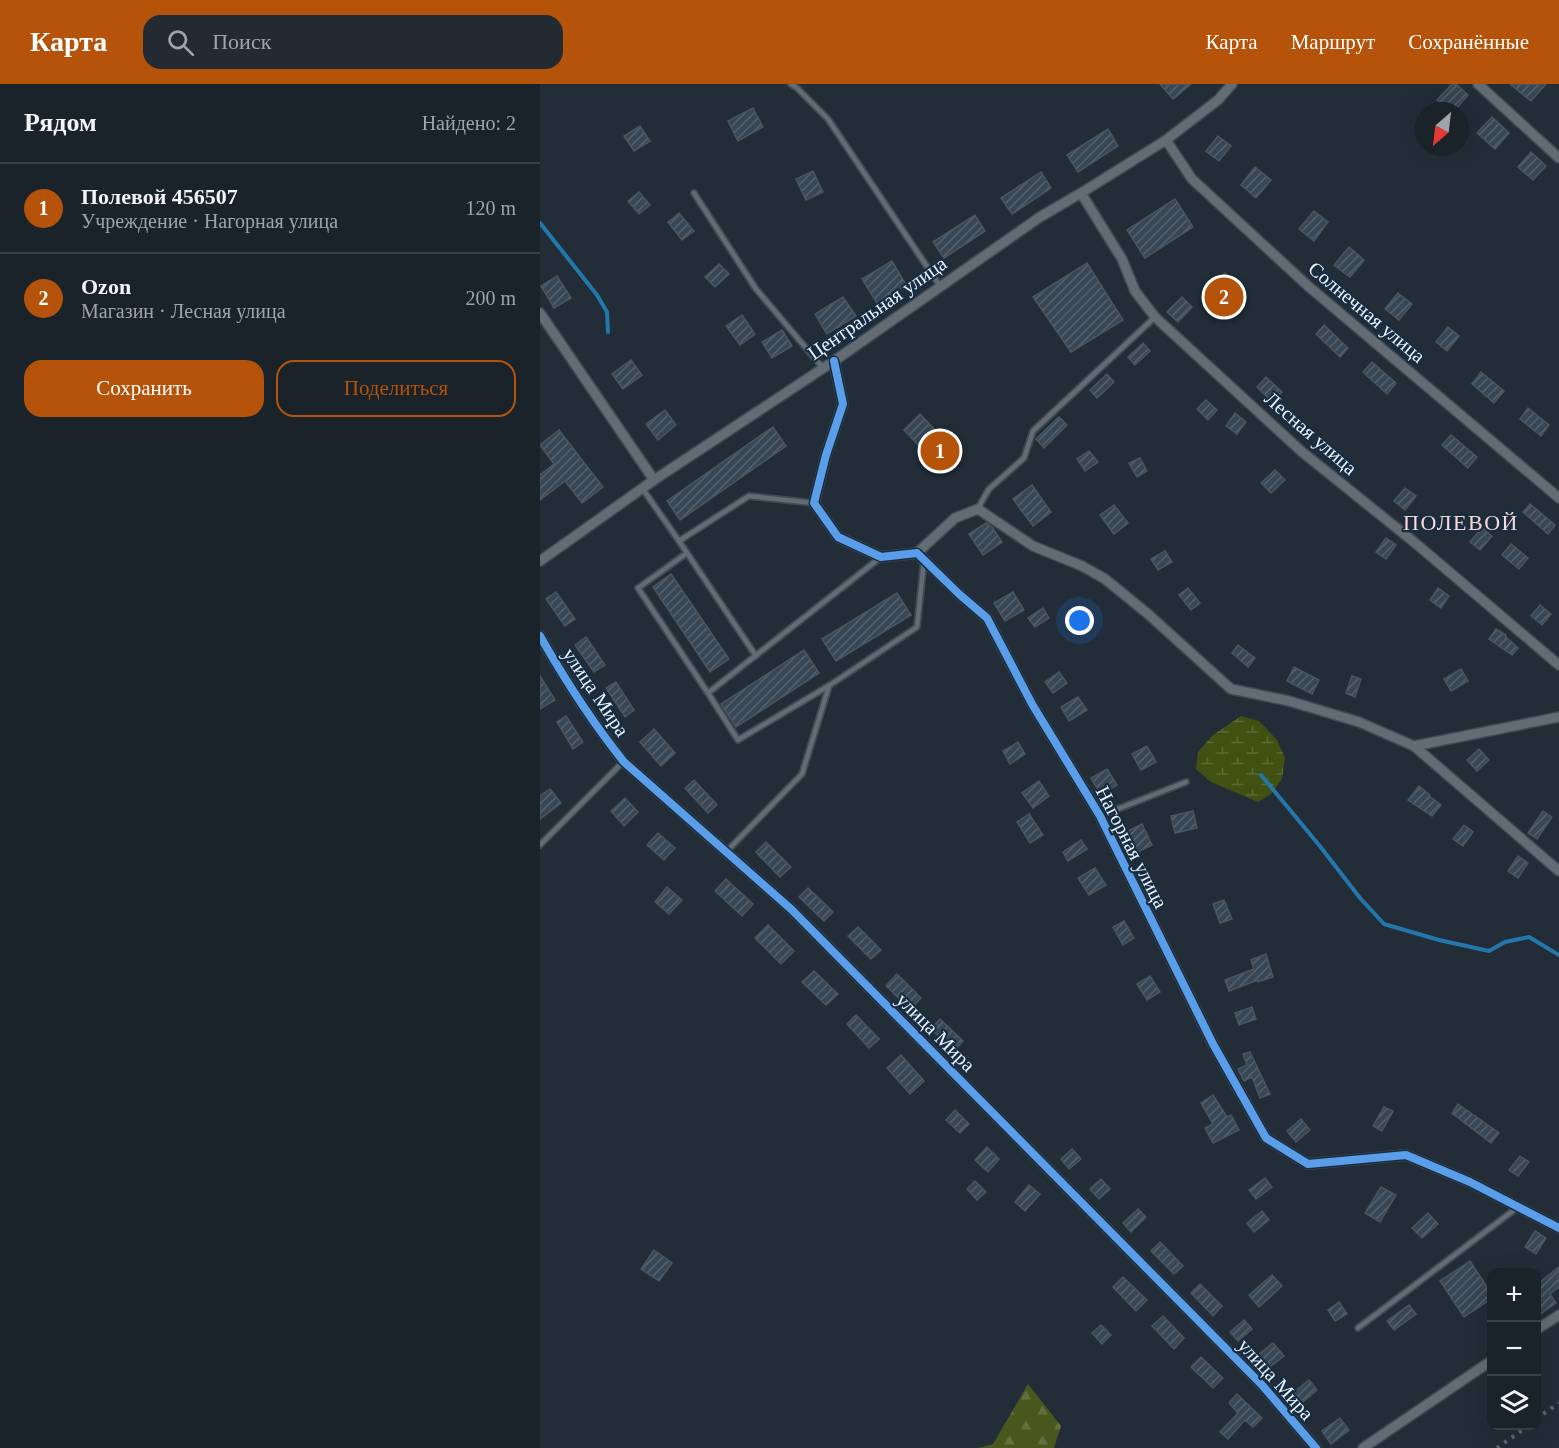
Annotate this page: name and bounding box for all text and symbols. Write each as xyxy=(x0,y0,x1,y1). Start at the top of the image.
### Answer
search box xyxy=(143,15,563,69)
text: Карта xyxy=(30,26,107,57)
icon: search xyxy=(164,26,197,59)
text: Поиск xyxy=(212,29,271,54)
text: Карта xyxy=(1206,30,1258,54)
text: Маршрут xyxy=(1291,30,1375,54)
text: Сохранённые xyxy=(1408,30,1529,54)
north arrow xyxy=(1415,102,1469,156)
text: Рядом xyxy=(24,108,97,137)
text: Найдено: 2 xyxy=(422,112,516,134)
text: Полевой 456507 xyxy=(81,184,238,209)
text: 1 xyxy=(39,197,49,219)
text: 120 m xyxy=(465,197,516,219)
text: Учреждение · Нагорная улица xyxy=(81,210,338,232)
street label: Центральная улица xyxy=(803,252,951,365)
street label: Солнечная улица xyxy=(1304,257,1430,368)
text: Ozon xyxy=(81,274,131,299)
pin: 2 xyxy=(1204,274,1244,320)
text: 2 xyxy=(39,287,49,309)
text: 200 m xyxy=(465,287,516,309)
text: Магазин · Лесная улица xyxy=(81,300,286,322)
button: Сохранить xyxy=(24,360,264,417)
button: Поделиться xyxy=(276,360,516,417)
street label: Лесная улица xyxy=(1260,387,1362,480)
pin: 1 xyxy=(920,428,960,473)
district label: ПОЛЕВОЙ xyxy=(1403,510,1519,535)
your location xyxy=(1065,606,1094,635)
street label: улица Мира xyxy=(558,644,634,741)
street label: Нагорная улица xyxy=(1091,782,1172,912)
street label: улица Мира xyxy=(892,988,980,1077)
map controls xyxy=(1487,1268,1541,1430)
button: + xyxy=(1487,1268,1541,1322)
button: − xyxy=(1487,1322,1541,1376)
street label: улица Мира xyxy=(1233,1334,1318,1425)
button: layers xyxy=(1487,1376,1541,1430)

